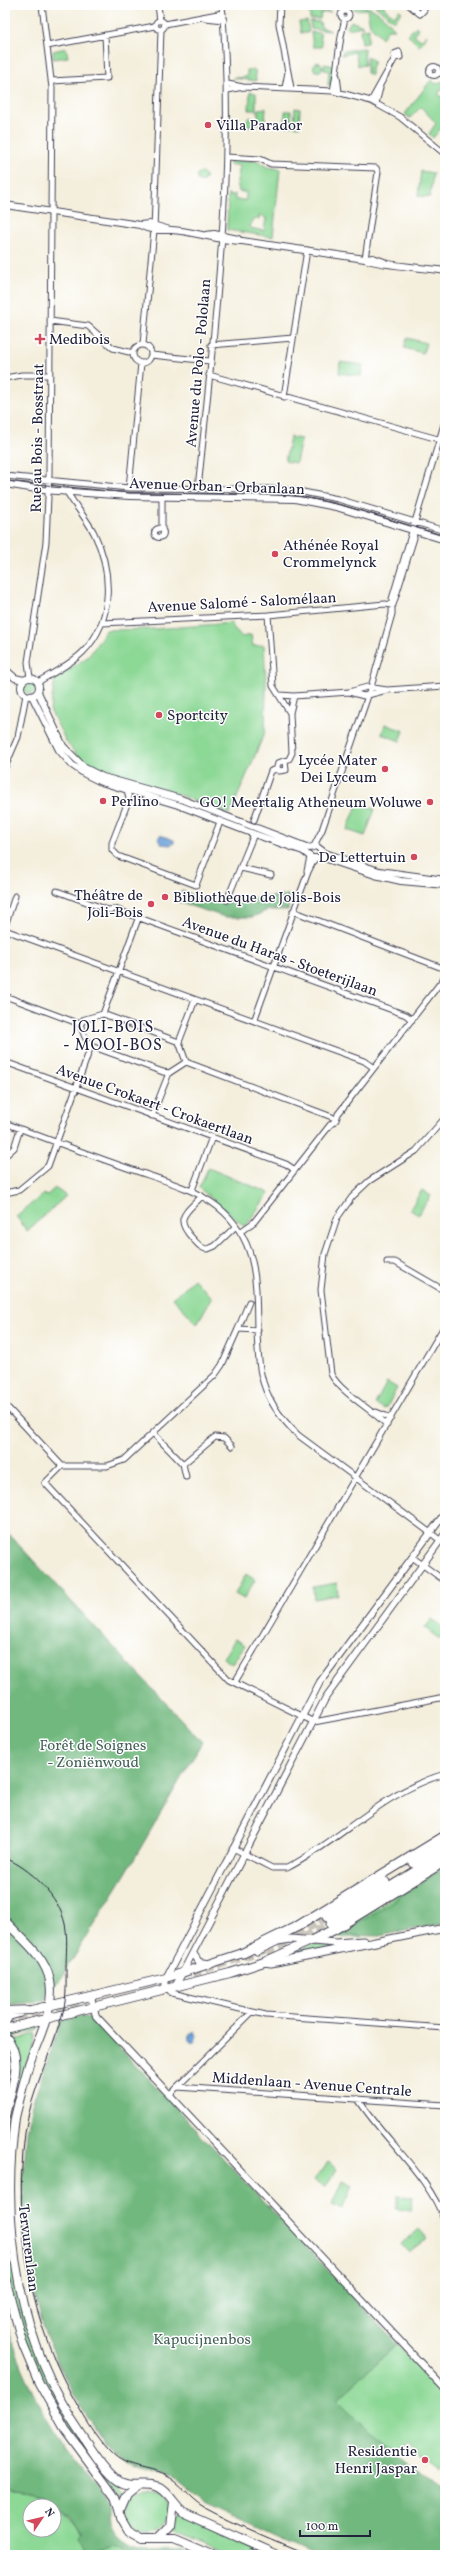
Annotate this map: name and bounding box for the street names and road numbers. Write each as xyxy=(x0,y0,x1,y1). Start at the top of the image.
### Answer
street label: Avenue du Polo - Pololaan xyxy=(182,278,217,448)
street label: Rue au Bois - Bosstraat xyxy=(27,363,50,513)
street label: Avenue Orban - Orbanlaan xyxy=(129,474,305,501)
street label: Avenue Salomé - Salomélaan xyxy=(147,588,337,619)
street label: Avenue du Haras - Stoeterijlaan xyxy=(179,912,380,1003)
street label: Avenue Crokaert - Crokaertlaan xyxy=(53,1060,256,1151)
street label: Middenlaan - Avenue Centrale xyxy=(211,2068,412,2103)
street label: Tervurenlaan xyxy=(12,2203,43,2293)

